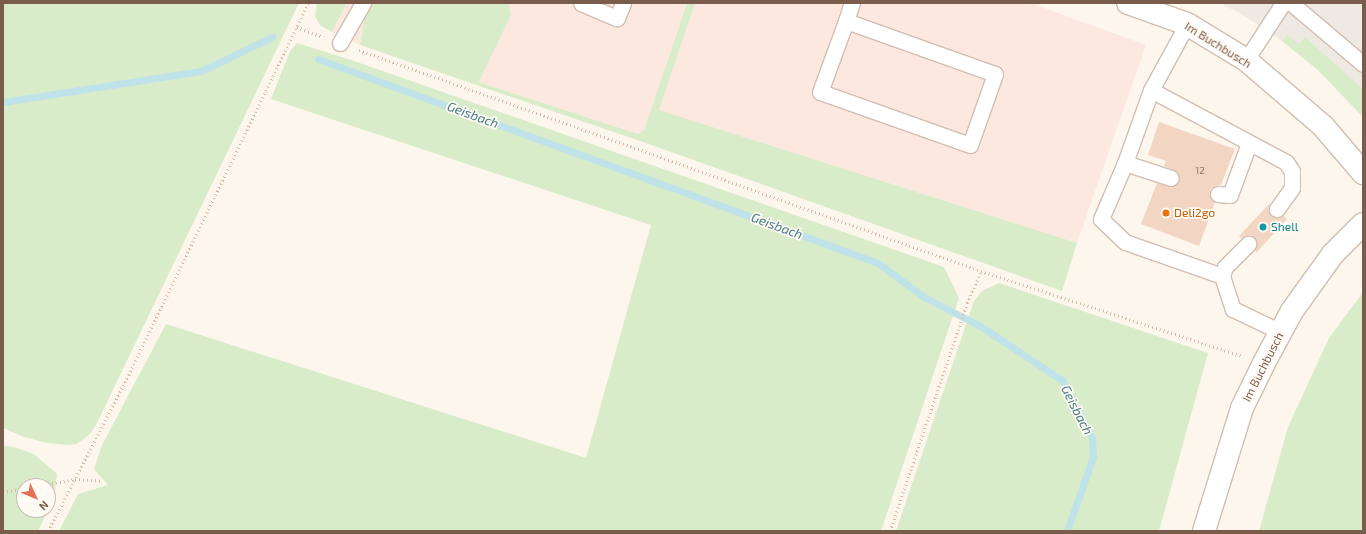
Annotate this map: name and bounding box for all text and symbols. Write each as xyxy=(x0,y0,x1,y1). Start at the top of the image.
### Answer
street label: Im Buchbusch xyxy=(1182,19,1254,71)
water label: Geisbach xyxy=(445,99,501,131)
house number: 12 xyxy=(1195,165,1205,177)
place label: Deli2go xyxy=(1174,206,1215,220)
marker: Deli2go xyxy=(1161,208,1171,218)
water label: Geisbach xyxy=(749,210,805,242)
place label: Shell xyxy=(1271,220,1298,234)
marker: Shell xyxy=(1258,222,1268,232)
street label: Im Buchbusch xyxy=(1239,330,1287,404)
water label: Geisbach xyxy=(1058,383,1096,437)
north arrow xyxy=(16,478,56,518)
text: N xyxy=(37,499,52,513)

